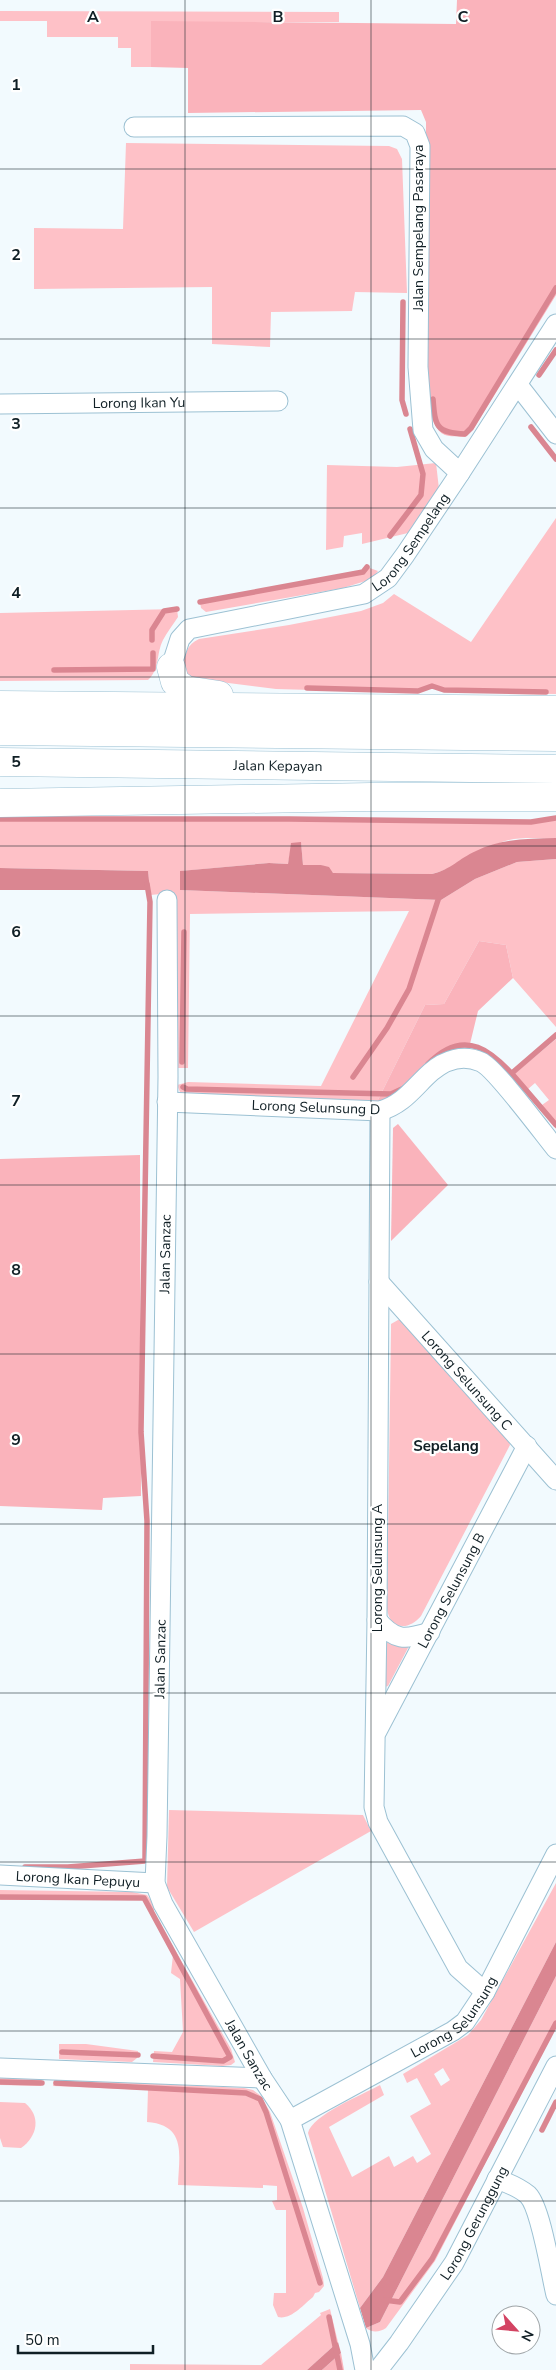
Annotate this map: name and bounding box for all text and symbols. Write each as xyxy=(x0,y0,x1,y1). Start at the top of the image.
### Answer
text: A xyxy=(87,6,99,28)
text: B xyxy=(272,6,284,28)
text: C xyxy=(458,6,469,28)
text: 1 xyxy=(11,74,21,96)
street label: Jalan Sempelang Pasaraya xyxy=(409,145,428,312)
text: 2 xyxy=(11,244,21,266)
street label: Lorong Ikan Yu xyxy=(93,393,185,413)
text: 3 xyxy=(11,413,21,435)
street label: Lorong Sempelang xyxy=(368,489,454,596)
text: 4 xyxy=(11,582,21,604)
text: 5 xyxy=(11,751,21,773)
street label: Jalan Kepayan xyxy=(232,756,323,776)
text: 6 xyxy=(11,921,21,943)
text: 7 xyxy=(11,1090,21,1112)
street label: Lorong Selunsung D xyxy=(251,1096,381,1119)
street label: Jalan Sanzac xyxy=(155,1214,176,1295)
text: 8 xyxy=(11,1259,21,1281)
street label: Lorong Selunsung C xyxy=(417,1327,516,1435)
text: 9 xyxy=(11,1429,21,1451)
district label: Sepelang xyxy=(413,1436,479,1456)
street label: Lorong Selunsung A xyxy=(368,1504,387,1632)
street label: Lorong Selunsung B xyxy=(413,1530,490,1651)
street label: Jalan Sanzac xyxy=(150,1619,171,1700)
street label: Lorong Ikan Pepuyu xyxy=(15,1867,141,1892)
street label: Lorong Selunsung xyxy=(407,1973,501,2062)
street label: Jalan Sanzac xyxy=(220,2015,277,2095)
street label: Lorong Gerunggung xyxy=(436,2163,513,2284)
north arrow xyxy=(491,2305,541,2355)
scale bar xyxy=(18,2322,152,2354)
text: N xyxy=(516,2327,538,2345)
text: 50 m xyxy=(25,2330,60,2350)

